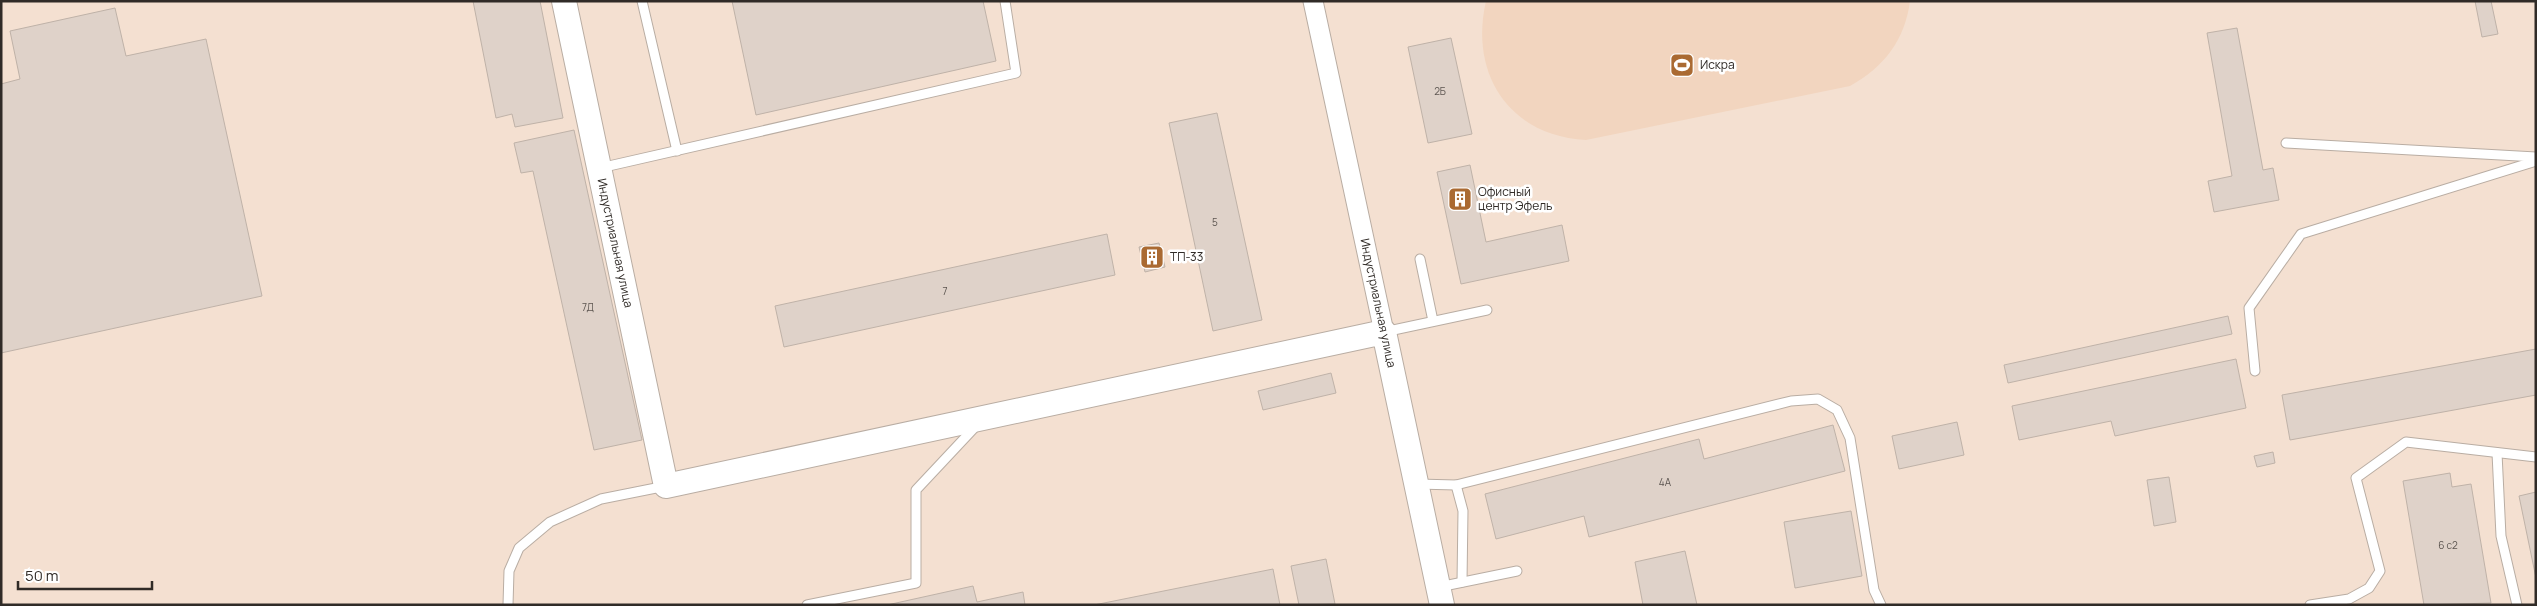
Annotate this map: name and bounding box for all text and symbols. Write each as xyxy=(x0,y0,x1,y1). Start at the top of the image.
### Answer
sports icon: Искра xyxy=(1669,52,1695,78)
place label: Искра xyxy=(1700,56,1735,73)
house number: 2Б xyxy=(1434,84,1446,98)
street label: Индустриальная улица xyxy=(593,177,637,309)
place label: Офисный центр Эфель xyxy=(1478,183,1553,214)
building icon: Офисный центр Эфель xyxy=(1447,186,1473,212)
house number: 5 xyxy=(1212,215,1218,229)
street label: Индустриальная улица xyxy=(1356,237,1400,369)
building icon: ТП-33 xyxy=(1139,244,1165,270)
place label: ТП-33 xyxy=(1170,248,1203,265)
house number: 7 xyxy=(942,284,948,298)
house number: 7Д xyxy=(582,300,594,314)
house number: 4А xyxy=(1659,475,1672,489)
house number: 6 с2 xyxy=(2438,538,2458,552)
scale bar xyxy=(18,558,151,590)
text: 50 m xyxy=(25,565,59,586)

